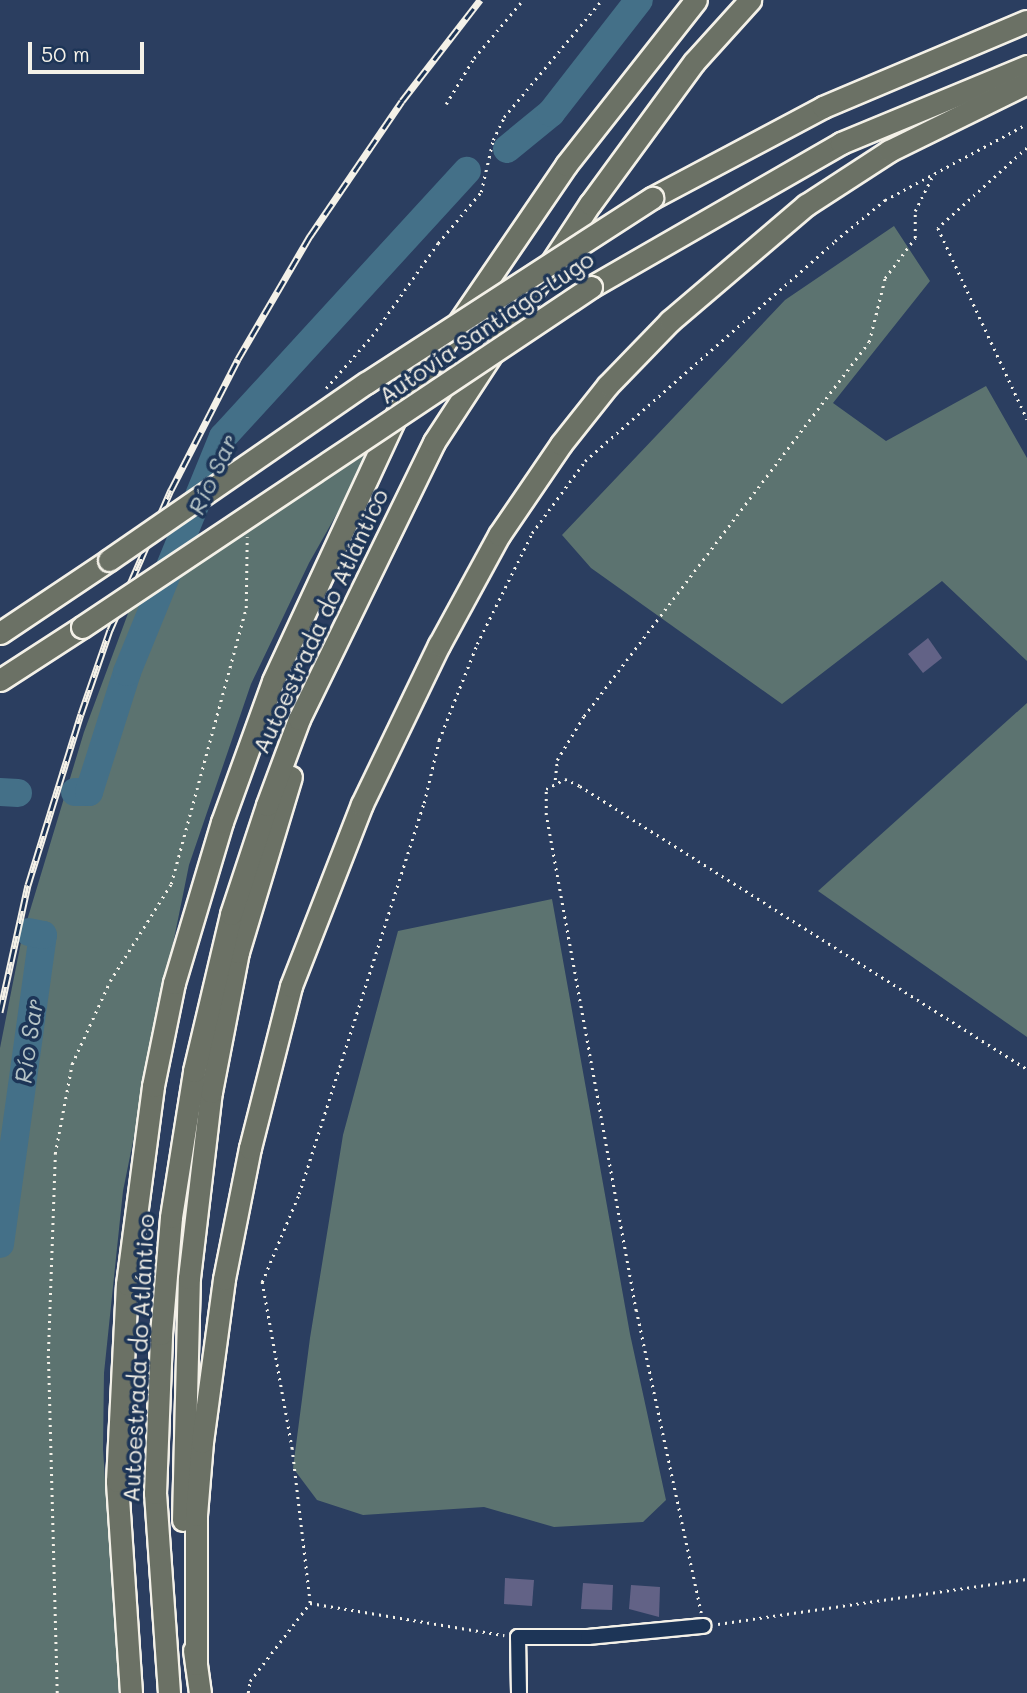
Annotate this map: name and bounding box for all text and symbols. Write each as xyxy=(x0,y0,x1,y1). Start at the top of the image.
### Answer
scale bar xyxy=(32,28,147,72)
text: 50 m xyxy=(41,40,90,67)
street label: Autovía Santiago-Lugo xyxy=(373,245,599,409)
water label: Río Sar xyxy=(181,429,243,519)
street label: Autoestrada do Atlántico xyxy=(246,484,394,758)
water label: Río Sar xyxy=(8,997,48,1085)
street label: Autoestrada do Atlántico xyxy=(117,1213,159,1503)

